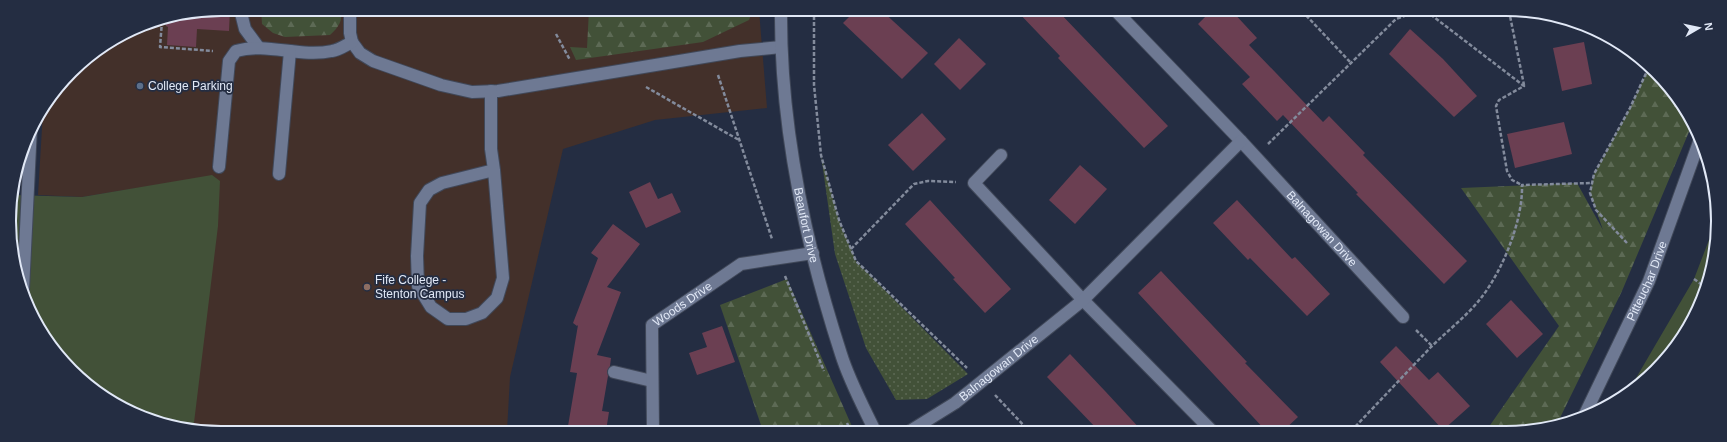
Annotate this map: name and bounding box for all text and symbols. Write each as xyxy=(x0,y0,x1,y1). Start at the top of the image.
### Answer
north arrow xyxy=(1679,8,1719,48)
text: N xyxy=(1702,22,1715,31)
place label: College Parking xyxy=(148,79,233,93)
marker: College Parking xyxy=(135,81,145,91)
street label: Beaufort Drive xyxy=(791,186,821,265)
street label: Balnagowan Drive xyxy=(1284,188,1360,270)
street label: Pitteuchar Drive xyxy=(1624,239,1670,323)
place label: Fife College - Stenton Campus xyxy=(375,273,464,301)
street label: Woods Drive xyxy=(650,279,715,329)
marker: Fife College - Stenton Campus xyxy=(362,282,372,292)
street label: Balnagowan Drive xyxy=(956,332,1041,404)

